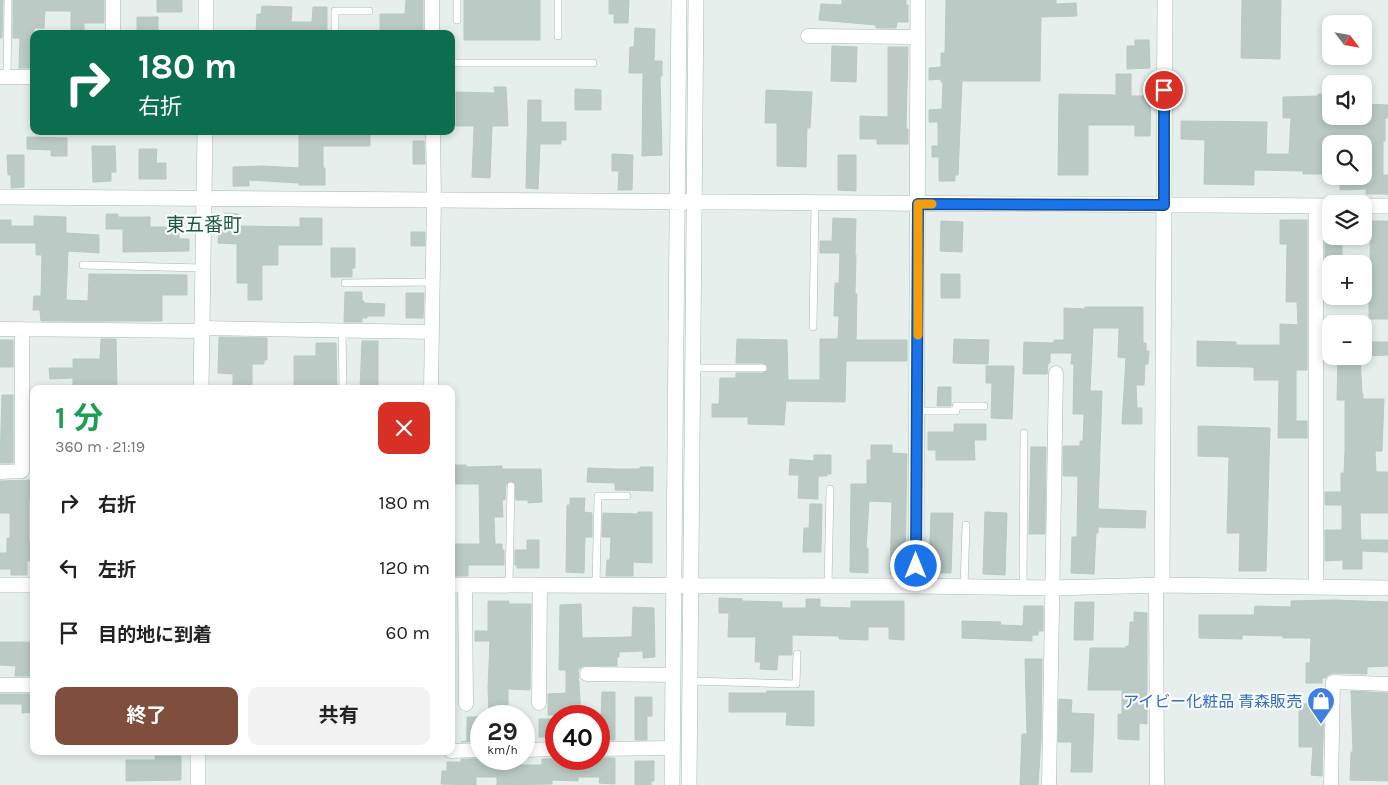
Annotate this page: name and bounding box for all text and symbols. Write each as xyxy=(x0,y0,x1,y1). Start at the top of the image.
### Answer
north arrow xyxy=(1322,15,1372,65)
map controls xyxy=(1322,15,1372,365)
text: 180 m xyxy=(138,46,237,87)
icon: right xyxy=(55,50,120,115)
pin xyxy=(1143,69,1185,111)
button: sound xyxy=(1322,75,1372,125)
icon: arrive xyxy=(1150,76,1178,104)
text: 右折 xyxy=(138,94,182,120)
button: search xyxy=(1322,135,1372,185)
button: layers xyxy=(1322,195,1372,245)
district label: 東五番町 xyxy=(166,214,242,236)
button: + xyxy=(1322,255,1372,305)
button: − xyxy=(1322,315,1372,365)
text: 1 分 xyxy=(55,400,103,436)
button: close xyxy=(378,402,430,454)
text: 360 m · 21:19 xyxy=(55,437,145,456)
icon: right xyxy=(55,489,83,517)
text: 180 m xyxy=(378,492,430,514)
text: 右折 xyxy=(98,494,136,516)
position arrow xyxy=(889,539,941,591)
icon: left xyxy=(55,554,83,582)
text: 120 m xyxy=(379,557,430,579)
text: 左折 xyxy=(98,559,136,581)
icon: arrive xyxy=(55,619,83,647)
text: 60 m xyxy=(386,622,430,644)
text: 目的地に到着 xyxy=(98,624,212,646)
shop icon: アイビー化粧品 青森販売 xyxy=(1306,686,1336,725)
button: 終了 xyxy=(55,687,238,745)
button: 共有 xyxy=(248,687,430,745)
place label: アイビー化粧品 青森販売 xyxy=(1123,692,1302,711)
speed limit sign: 40 xyxy=(545,705,610,770)
text: 29 xyxy=(487,717,518,746)
text: km/h xyxy=(487,743,518,757)

